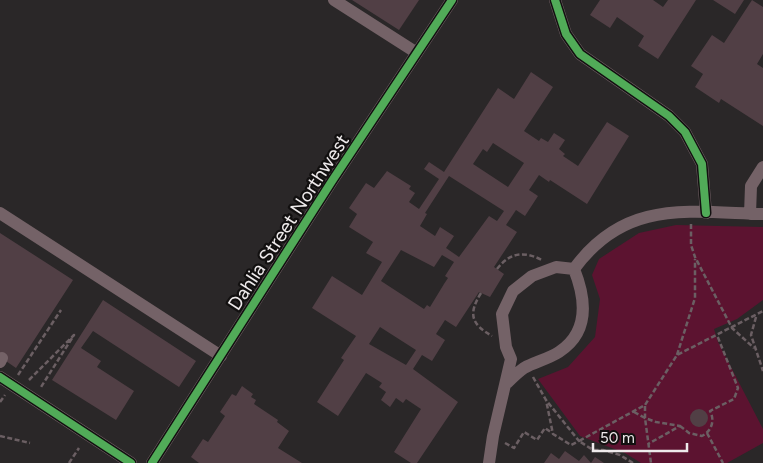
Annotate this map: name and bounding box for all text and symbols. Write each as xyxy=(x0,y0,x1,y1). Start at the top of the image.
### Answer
street label: Dahlia Street Northwest xyxy=(223,130,354,315)
scale bar xyxy=(593,420,687,452)
text: 50 m xyxy=(600,429,635,447)

